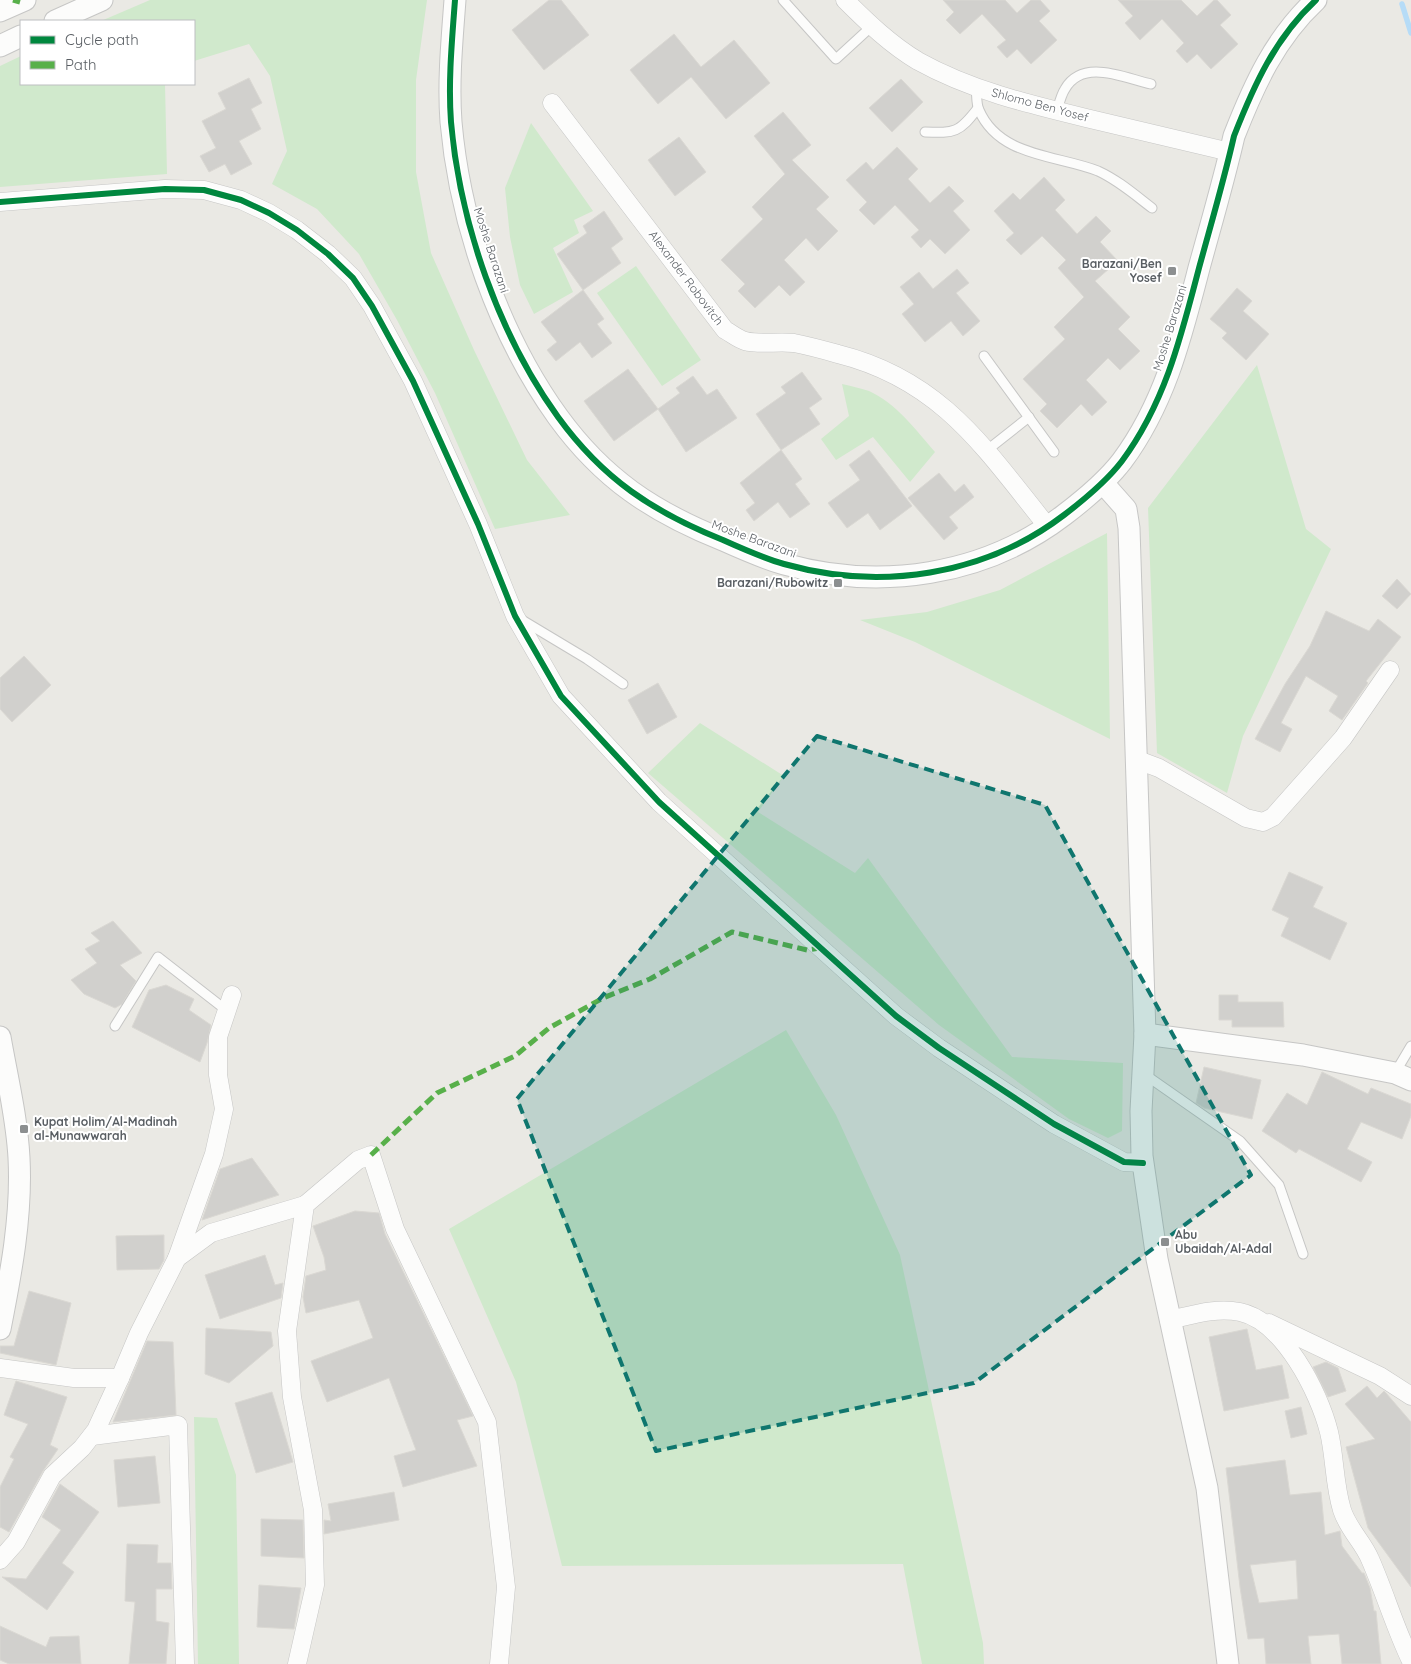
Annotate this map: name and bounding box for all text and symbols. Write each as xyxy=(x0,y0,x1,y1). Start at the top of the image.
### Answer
legend xyxy=(20,20,195,85)
text: Cycle path xyxy=(65,30,139,49)
text: Path xyxy=(65,55,97,74)
street label: Shlomo Ben Yosef xyxy=(990,84,1091,125)
street label: Moshe Barazani xyxy=(471,205,512,294)
street label: Alexander Robovitch xyxy=(646,227,727,328)
place label: Barazani/Ben Yosef xyxy=(1082,256,1163,285)
marker: Barazani/Ben Yosef xyxy=(1166,265,1178,277)
street label: Moshe Barazani xyxy=(1149,283,1190,373)
street label: Moshe Barazani xyxy=(710,516,799,561)
place label: Barazani/Rubowitz xyxy=(717,575,828,590)
marker: Barazani/Rubowitz xyxy=(832,577,844,589)
place label: Kupat Holim/Al-Madinah al-Munawwarah xyxy=(34,1114,177,1143)
marker: Kupat Holim/Al-Madinah al-Munawwarah xyxy=(18,1123,30,1135)
place label: Abu Ubaidah/Al-Adal xyxy=(1175,1227,1272,1256)
marker: Abu Ubaidah/Al-Adal xyxy=(1159,1236,1171,1248)

